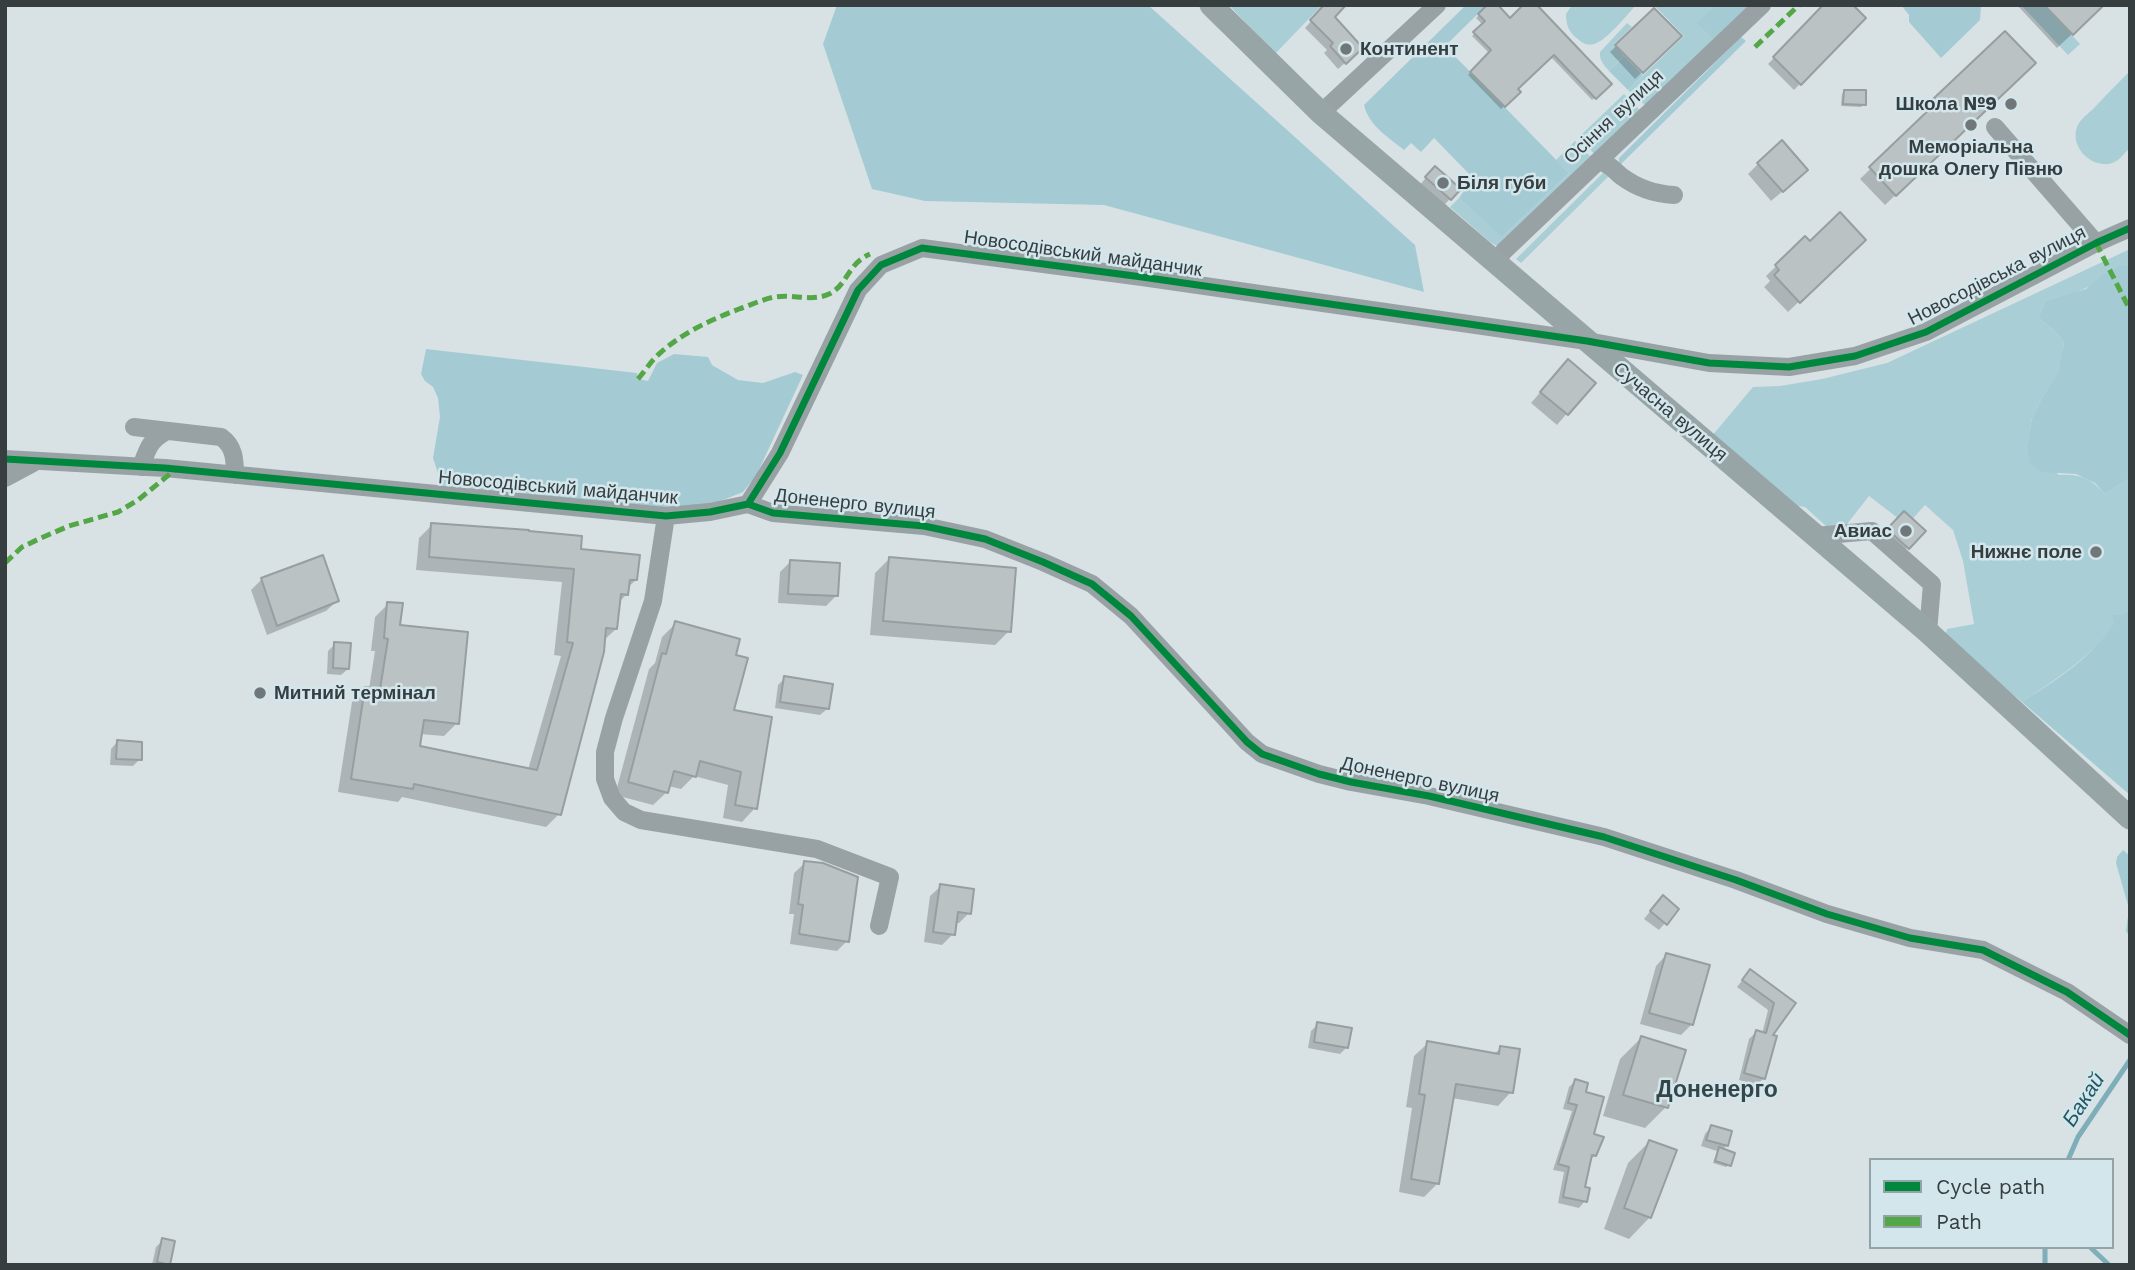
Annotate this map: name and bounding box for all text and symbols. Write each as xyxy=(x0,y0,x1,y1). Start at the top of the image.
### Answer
place label: Континент xyxy=(1360,38,1458,60)
marker: Континент xyxy=(1338,41,1354,57)
street label: Осіння вулиця xyxy=(1559,65,1669,169)
place label: Школа №9 xyxy=(1896,93,1997,115)
marker: Школа №9 xyxy=(2003,96,2019,112)
marker: Меморіальна дошка Олегу Півню xyxy=(1963,117,1979,133)
place label: Меморіальна дошка Олегу Півню xyxy=(1879,136,2063,180)
place label: Біля губи xyxy=(1457,172,1546,194)
marker: Біля губи xyxy=(1435,175,1451,191)
street label: Новосодівська вулиця xyxy=(1904,221,2090,331)
street label: Новосодівський майданчик xyxy=(962,226,1204,282)
street label: Сучасна вулиця xyxy=(1608,358,1732,466)
street label: Новосодівський майданчик xyxy=(437,466,679,510)
street label: Доненерго вулиця xyxy=(773,484,937,524)
place label: Авиас xyxy=(1834,520,1892,542)
marker: Авиас xyxy=(1898,523,1914,539)
place label: Нижнє поле xyxy=(1971,541,2082,563)
marker: Нижнє поле xyxy=(2088,544,2104,560)
place label: Митний термінал xyxy=(274,682,436,704)
marker: Митний термінал xyxy=(252,685,268,701)
street label: Доненерго вулиця xyxy=(1339,752,1501,808)
water label: Бакай xyxy=(2057,1069,2111,1131)
district label: Доненерго xyxy=(1656,1076,1778,1104)
legend xyxy=(1869,1158,2114,1249)
text: Cycle path xyxy=(1936,1174,2045,1199)
text: Path xyxy=(1936,1209,1982,1234)

